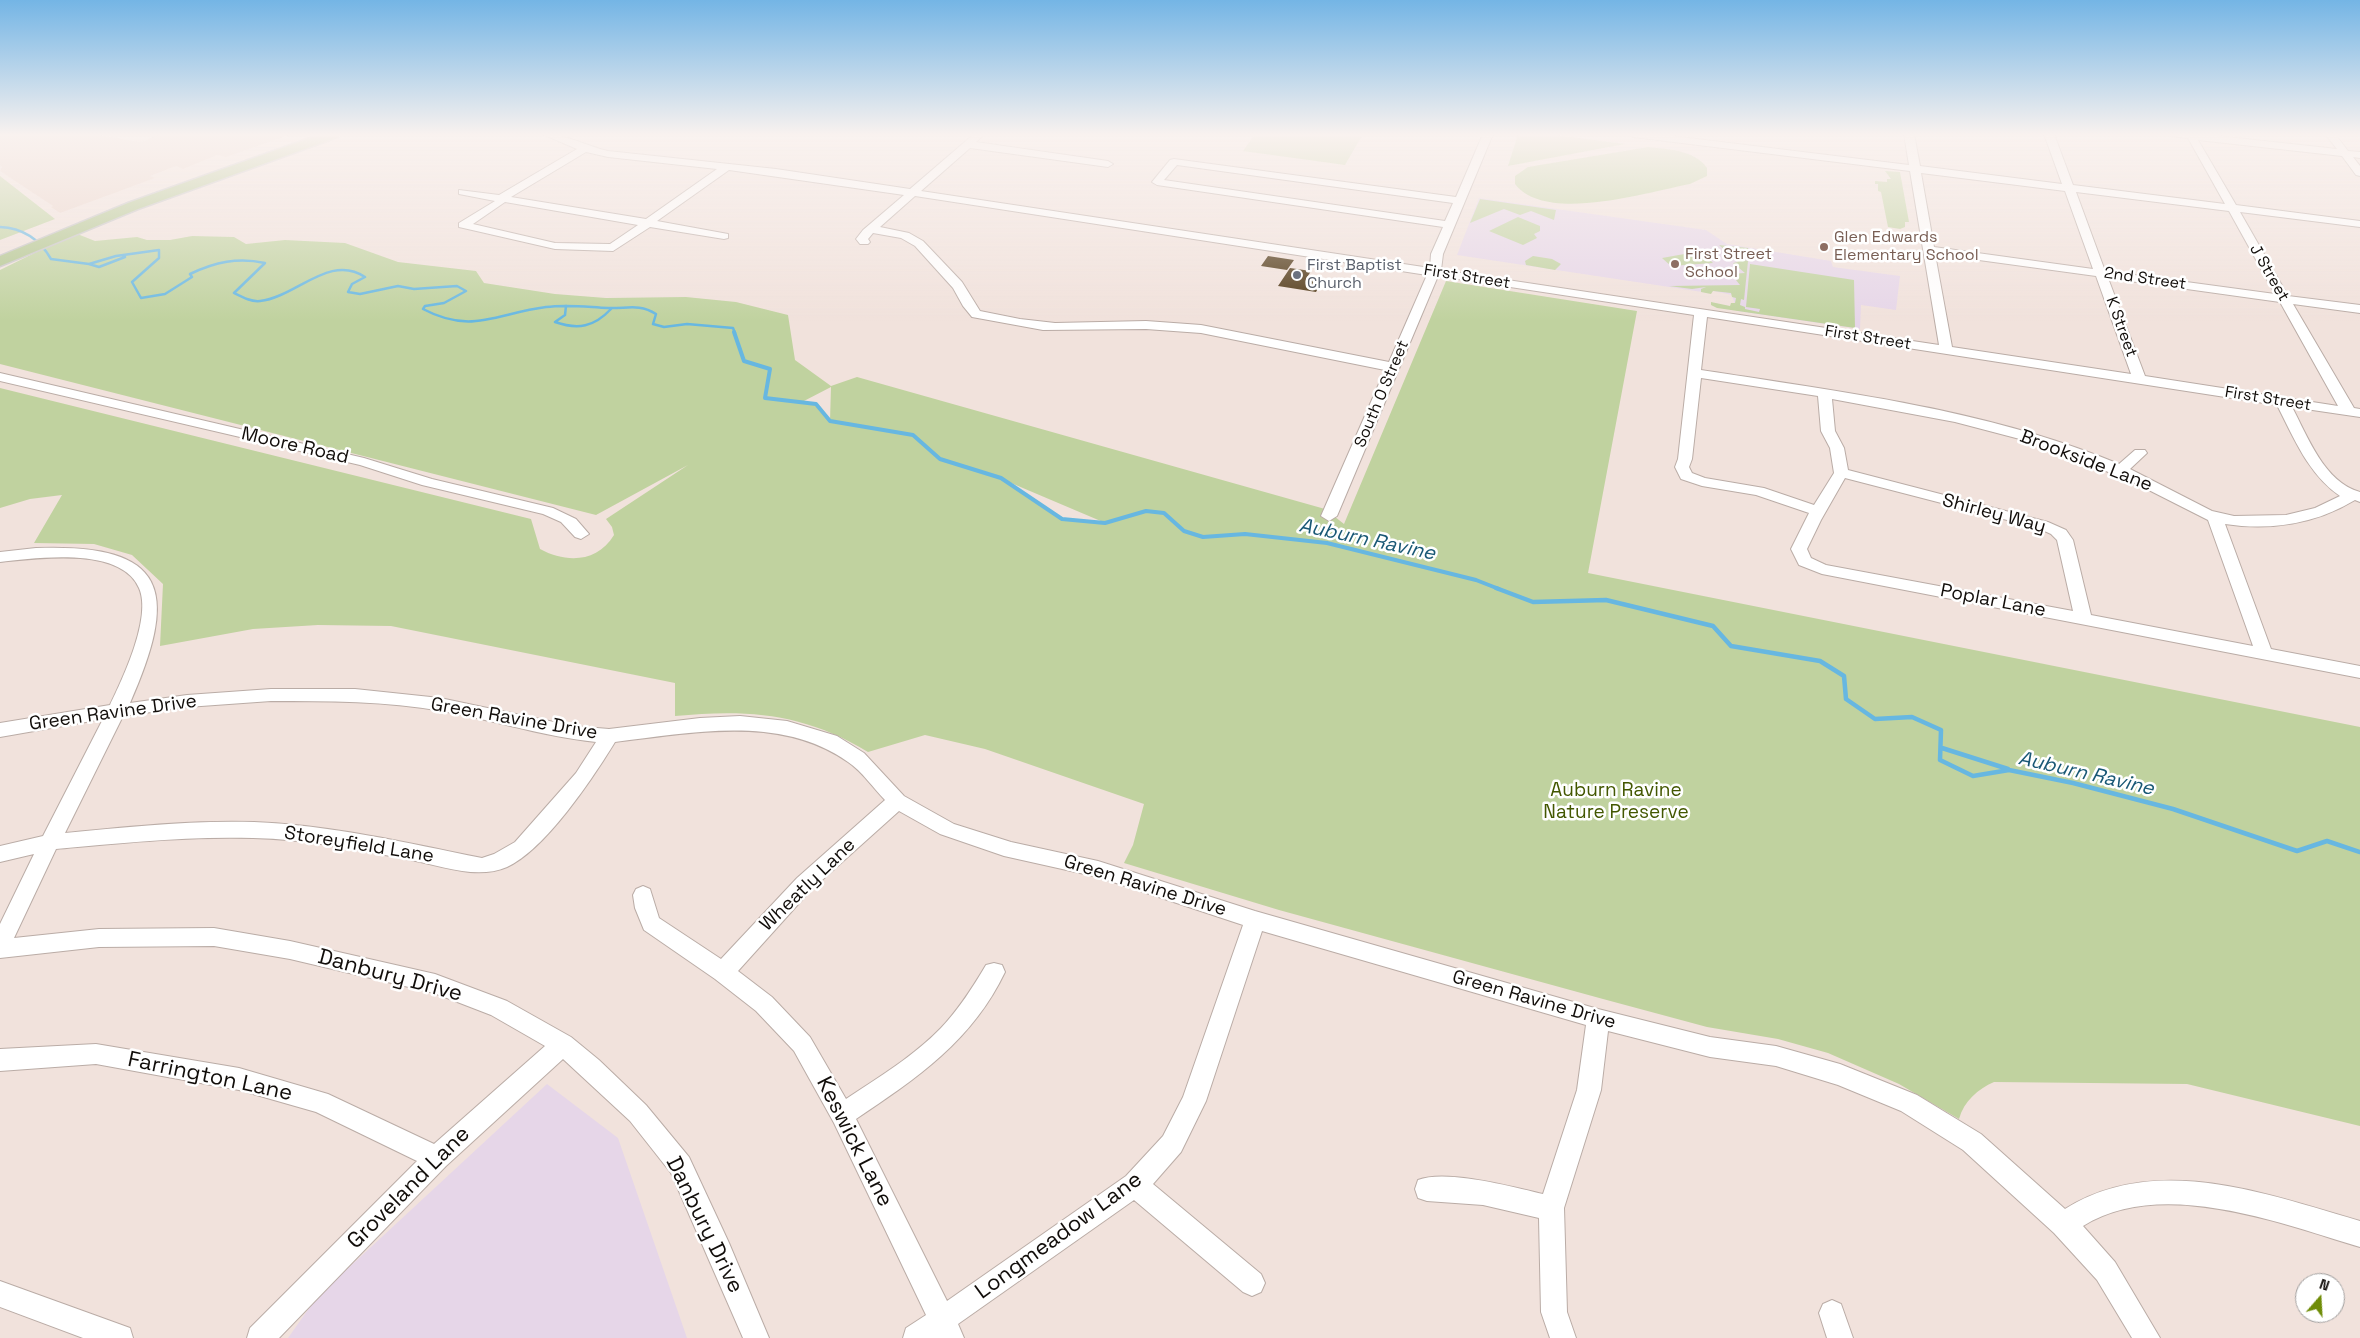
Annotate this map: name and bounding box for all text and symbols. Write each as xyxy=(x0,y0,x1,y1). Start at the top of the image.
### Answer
place label: Glen Edwards Elementary School xyxy=(1834,228,1979,266)
marker: Glen Edwards Elementary School xyxy=(1818,241,1830,253)
street label: J Street xyxy=(2245,241,2293,305)
place label: First Street School xyxy=(1685,245,1772,283)
place label: First Baptist Church xyxy=(1307,256,1402,294)
marker: First Street School xyxy=(1669,258,1681,270)
street label: First Street xyxy=(1423,261,1511,293)
street label: 2nd Street xyxy=(2103,264,2187,294)
marker: First Baptist Church xyxy=(1291,269,1303,281)
street label: K Street xyxy=(2101,294,2141,360)
street label: First Street xyxy=(1824,322,1912,354)
street label: South O Street xyxy=(1351,338,1413,450)
street label: First Street xyxy=(2224,383,2312,415)
street label: Moore Road xyxy=(239,423,351,469)
street label: Brookside Lane xyxy=(2017,425,2155,497)
street label: Shirley Way xyxy=(1940,489,2048,539)
water label: Auburn Ravine xyxy=(1297,514,1437,566)
street label: Poplar Lane xyxy=(1938,580,2048,622)
street label: Green Ravine Drive xyxy=(28,690,198,736)
street label: Green Ravine Drive xyxy=(429,693,599,745)
water label: Auburn Ravine xyxy=(2016,747,2156,801)
park label: Auburn Ravine Nature Preserve xyxy=(1543,780,1689,824)
street label: Storeyfield Lane xyxy=(282,822,436,868)
street label: Wheatly Lane xyxy=(756,834,860,936)
street label: Green Ravine Drive xyxy=(1061,850,1229,922)
street label: Danbury Drive xyxy=(315,944,465,1008)
street label: Green Ravine Drive xyxy=(1450,966,1618,1034)
street label: Farrington Lane xyxy=(125,1047,295,1107)
street label: Keswick Lane xyxy=(810,1073,898,1211)
street label: Groveland Lane xyxy=(342,1121,476,1255)
street label: Danbury Drive xyxy=(660,1152,748,1298)
street label: Longmeadow Lane xyxy=(971,1167,1147,1305)
north arrow xyxy=(2295,1273,2345,1323)
text: N xyxy=(2317,1275,2332,1295)

